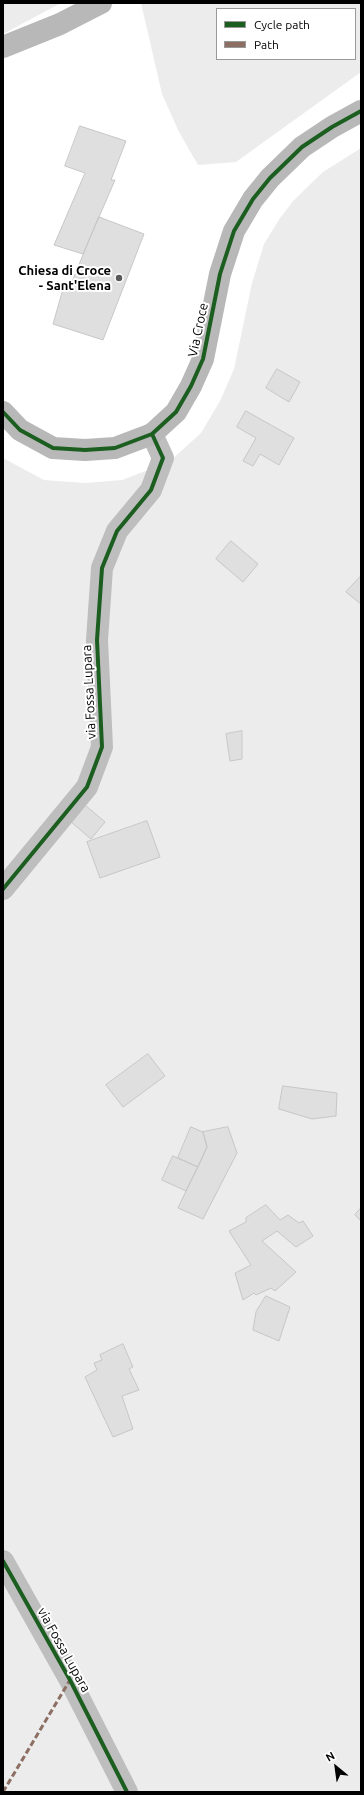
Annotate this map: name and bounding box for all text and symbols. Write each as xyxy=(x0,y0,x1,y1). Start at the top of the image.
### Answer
legend xyxy=(216,8,356,60)
text: Cycle path xyxy=(254,18,310,31)
text: Path xyxy=(254,38,279,51)
place label: Chiesa di Croce - Sant'Elena xyxy=(18,263,111,294)
marker: Chiesa di Croce - Sant'Elena xyxy=(114,273,124,283)
street label: Via Croce xyxy=(185,301,211,359)
street label: via Fossa Lupara xyxy=(79,644,99,740)
street label: via Fossa Lupara xyxy=(34,1605,94,1695)
north arrow xyxy=(316,1747,356,1787)
text: N xyxy=(324,1749,337,1764)

